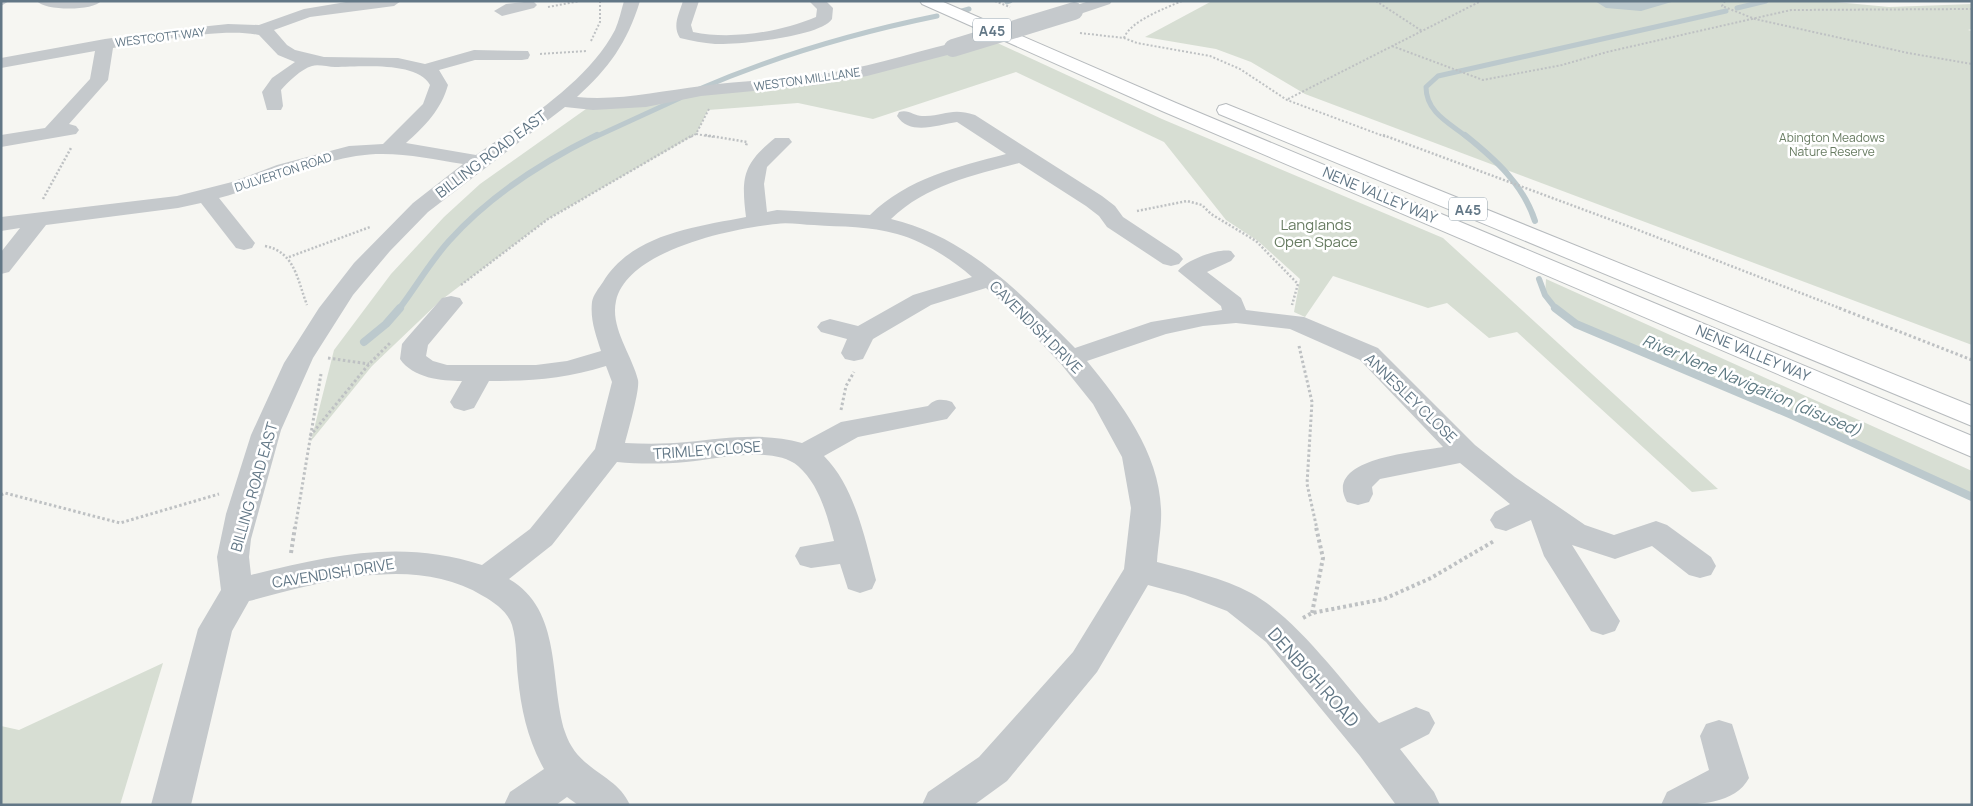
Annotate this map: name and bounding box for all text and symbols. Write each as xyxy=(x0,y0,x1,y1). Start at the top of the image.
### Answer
road number: A45 xyxy=(973,18,1011,42)
street label: WESTCOTT WAY xyxy=(114,23,206,51)
street label: WESTON MILL LANE xyxy=(753,63,861,95)
street label: BILLING ROAD EAST xyxy=(431,105,551,203)
park label: Abington Meadows Nature Reserve xyxy=(1779,129,1885,160)
street label: DULVERTON ROAD xyxy=(232,148,334,196)
street label: NENE VALLEY WAY xyxy=(1319,161,1441,229)
road number: A45 xyxy=(1449,198,1487,220)
park label: Langlands Open Space xyxy=(1274,214,1358,252)
street label: CAVENDISH DRIVE xyxy=(985,276,1087,378)
street label: NENE VALLEY WAY xyxy=(1692,319,1814,387)
water label: River Nene Navigation (disused) xyxy=(1639,329,1865,441)
street label: ANNESLEY CLOSE xyxy=(1360,348,1462,448)
street label: BILLING ROAD EAST xyxy=(225,420,283,554)
street label: TRIMLEY CLOSE xyxy=(652,436,762,464)
street label: CAVENDISH DRIVE xyxy=(270,553,396,593)
street label: DENBIGH ROAD xyxy=(1263,622,1365,732)

